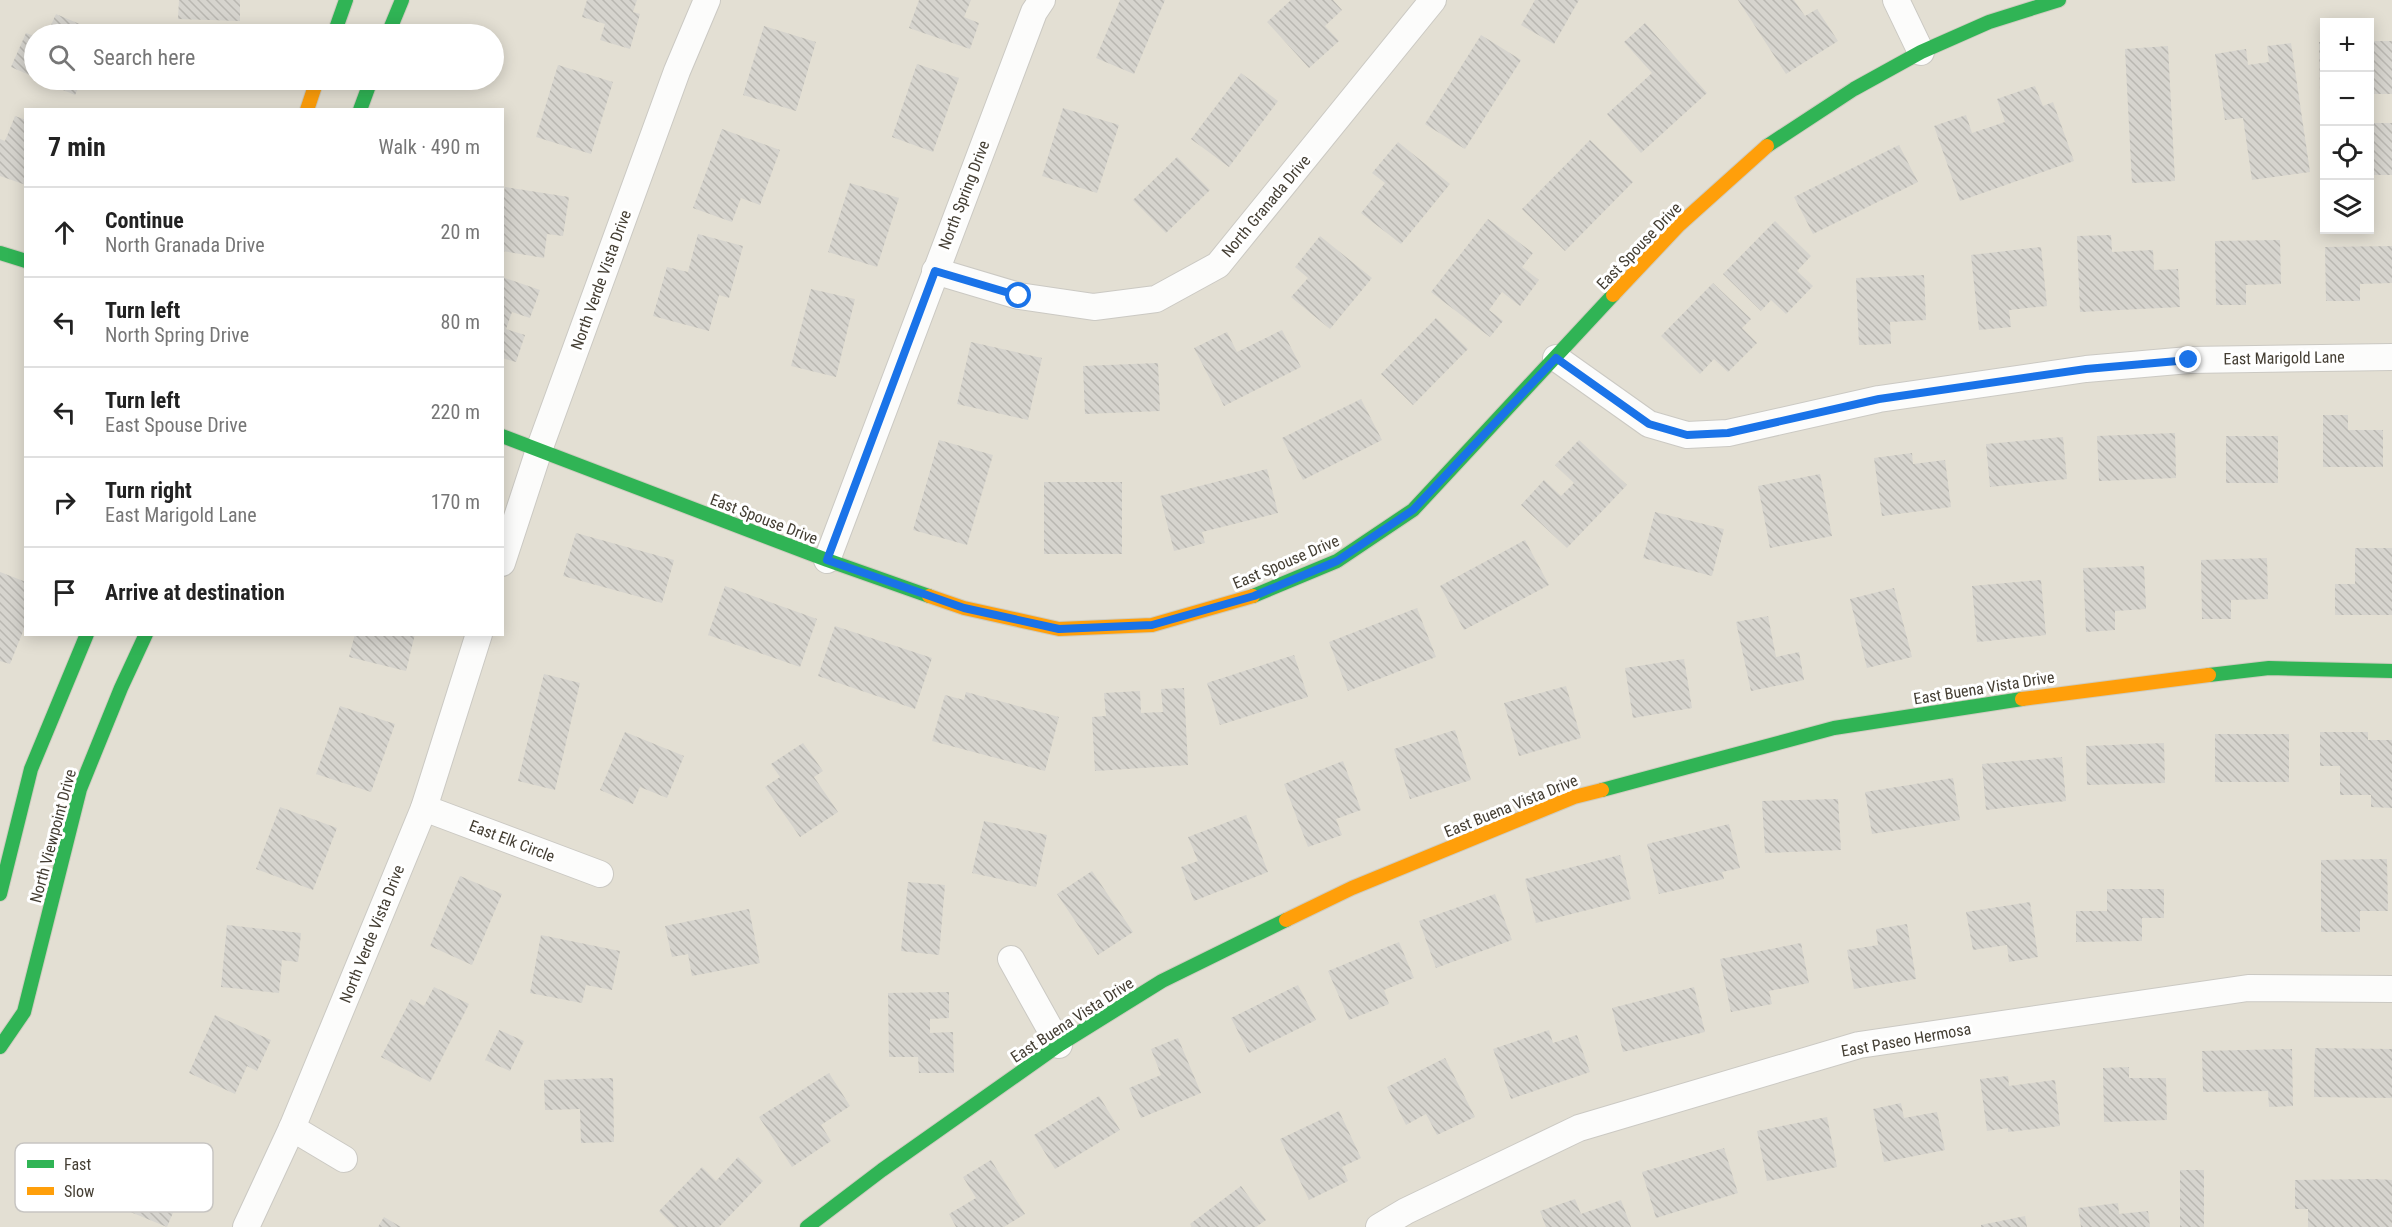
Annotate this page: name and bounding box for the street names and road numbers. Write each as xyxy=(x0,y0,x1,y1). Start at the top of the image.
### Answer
street label: North Spring Drive xyxy=(934,138,994,252)
street label: North Granada Drive xyxy=(1218,151,1314,261)
street label: East Spouse Drive xyxy=(1593,199,1685,293)
street label: North Verde Vista Drive xyxy=(567,208,635,352)
street label: East Marigold Lane xyxy=(2223,347,2345,369)
street label: East Spouse Drive xyxy=(708,490,820,548)
street label: East Spouse Drive xyxy=(1230,531,1342,593)
street label: East Buena Vista Drive xyxy=(1912,667,2056,709)
street label: North Viewpoint Drive xyxy=(26,767,80,905)
street label: East Buena Vista Drive xyxy=(1441,771,1581,841)
street label: East Elk Circle xyxy=(467,816,557,866)
street label: North Verde Vista Drive xyxy=(336,862,408,1006)
street label: East Buena Vista Drive xyxy=(1007,973,1137,1067)
street label: East Paseo Hermosa xyxy=(1840,1019,1972,1061)

